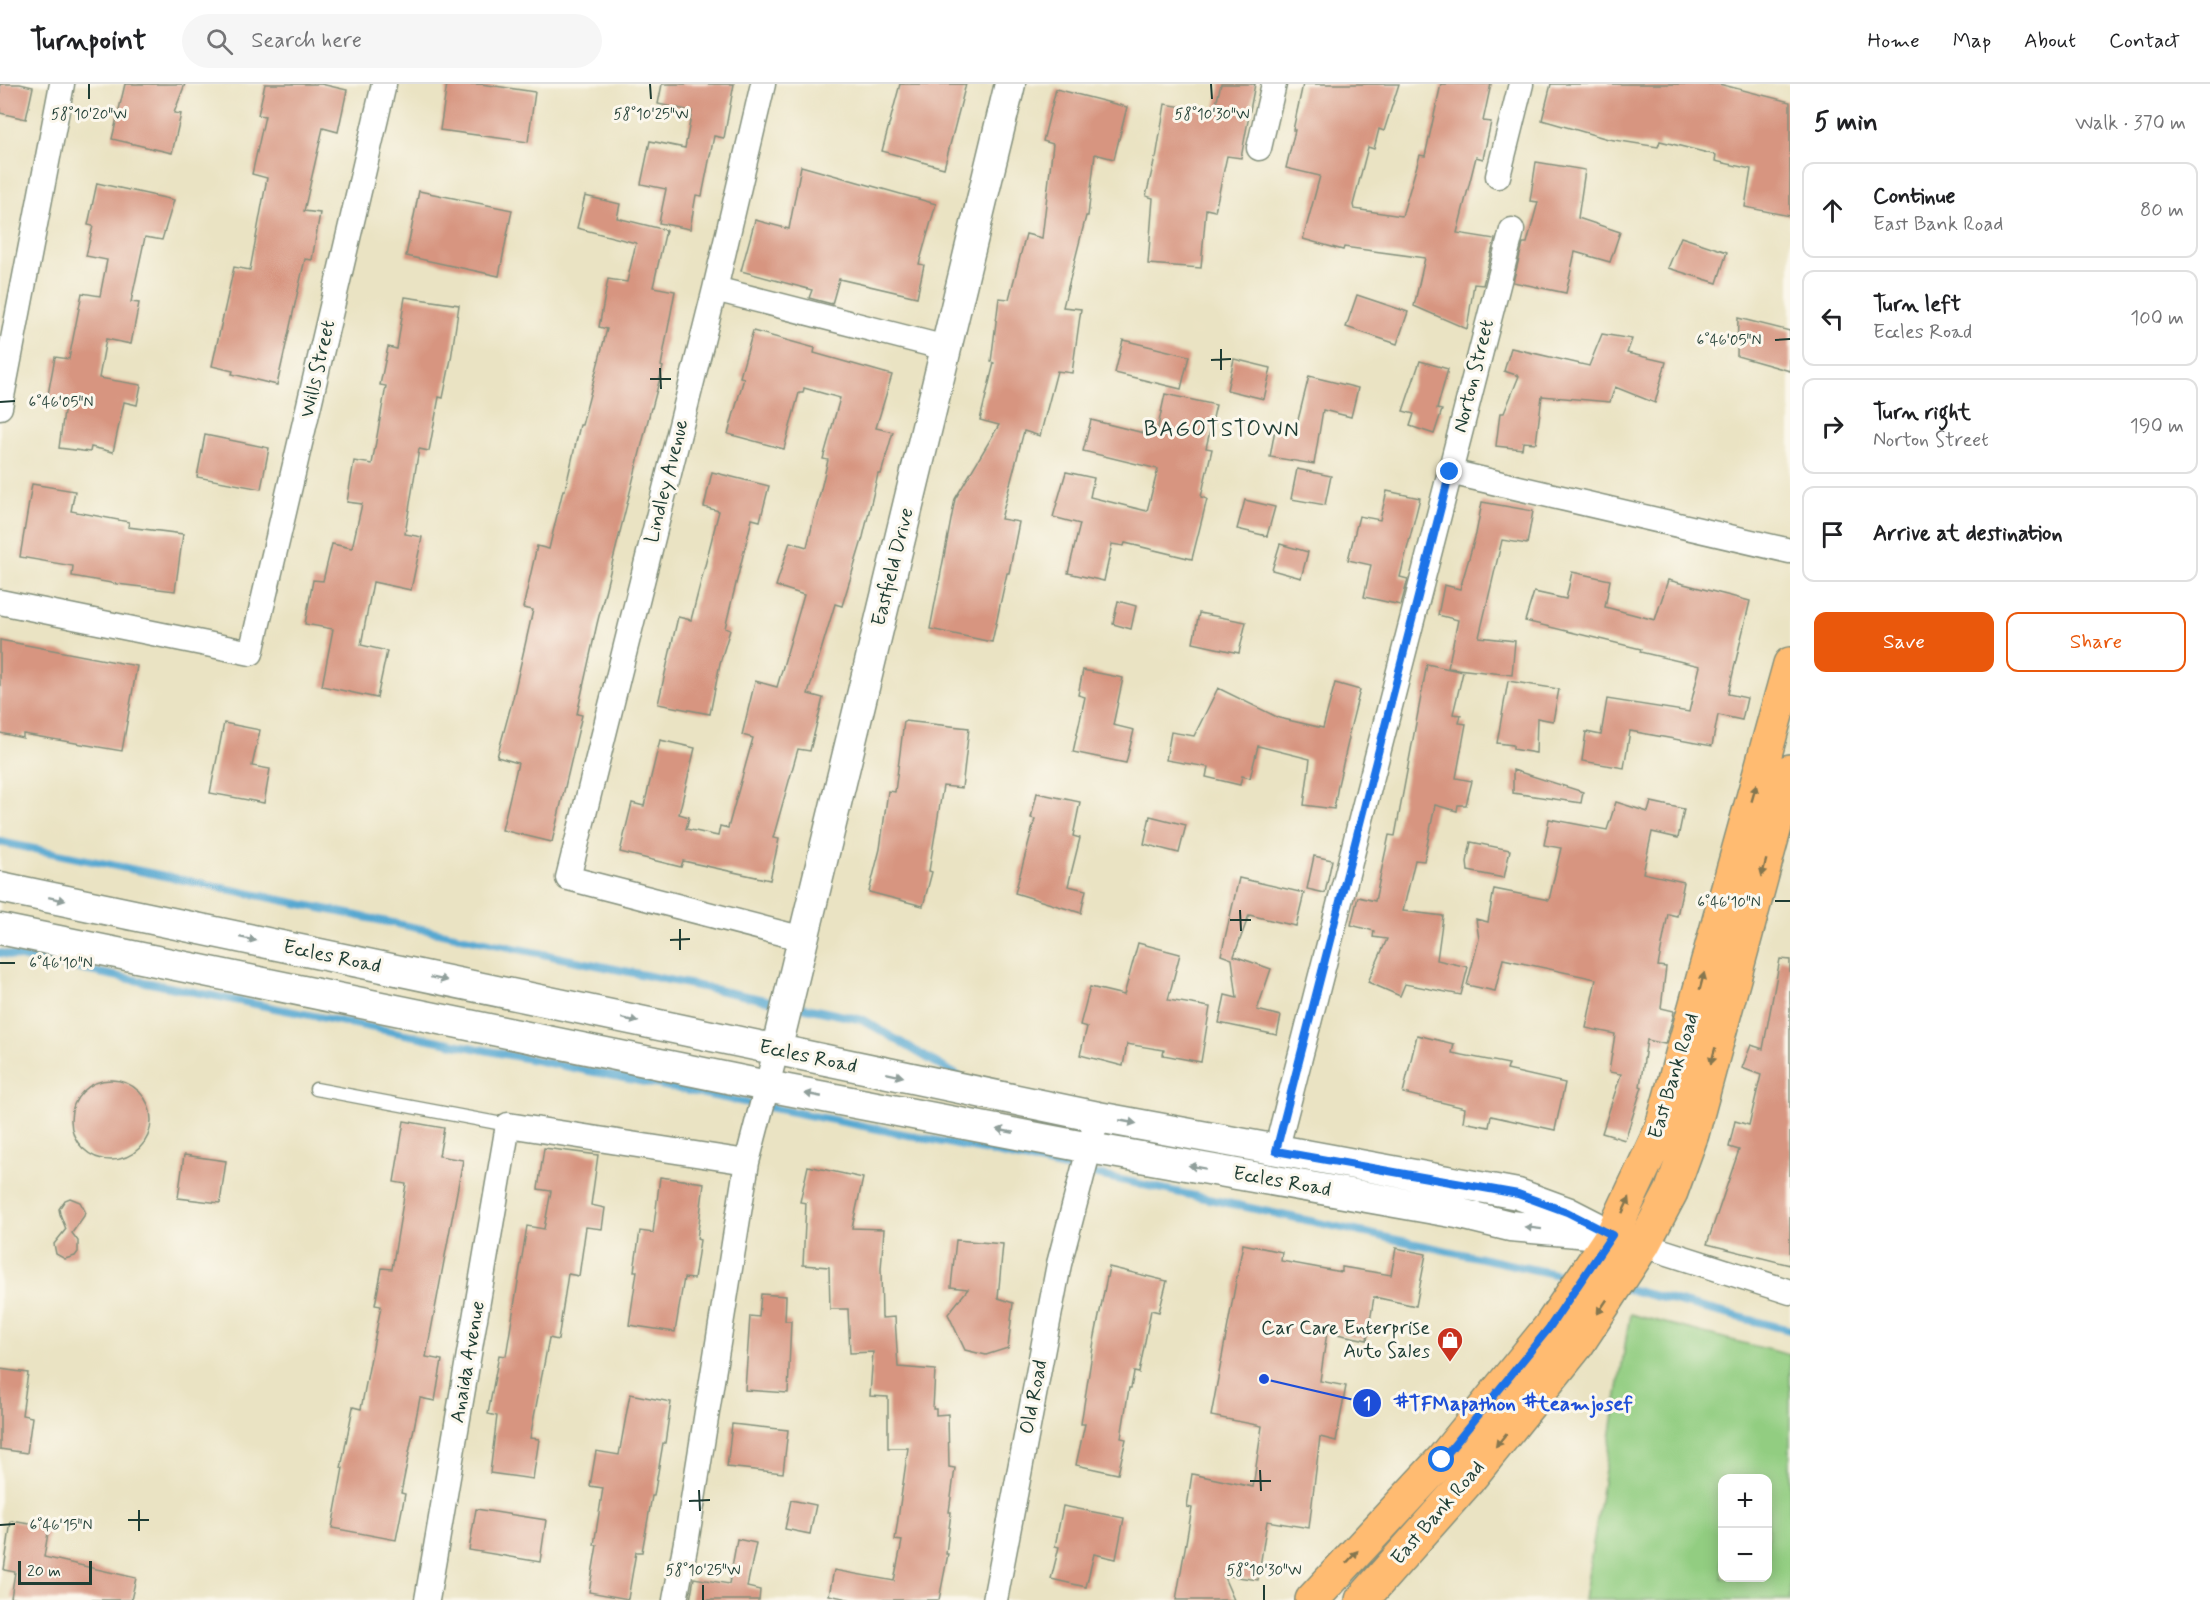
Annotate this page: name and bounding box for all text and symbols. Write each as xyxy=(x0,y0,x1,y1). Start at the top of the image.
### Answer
search box xyxy=(182,14,602,68)
text: Turnpoint xyxy=(30,23,146,60)
icon: search xyxy=(203,25,236,58)
text: Search here xyxy=(251,27,362,55)
text: Home xyxy=(1868,27,1920,55)
text: Map xyxy=(1953,27,1991,55)
text: About xyxy=(2024,27,2076,55)
text: Contact xyxy=(2109,27,2180,55)
text: 58°10'20"W xyxy=(51,105,127,125)
text: 58°10'25"W xyxy=(613,105,689,125)
text: 58°10'30"W xyxy=(1174,105,1250,125)
text: 5 min xyxy=(1814,106,1878,140)
text: Walk · 370 m xyxy=(2075,110,2186,137)
text: Continue xyxy=(1873,183,1955,211)
icon: ahead xyxy=(1816,194,1849,227)
text: 80 m xyxy=(2140,197,2184,224)
text: East Bank Road xyxy=(1873,211,2003,238)
text: Turn left xyxy=(1873,291,1961,319)
icon: left xyxy=(1816,302,1849,335)
text: 100 m xyxy=(2130,305,2184,332)
street label: Wills Street xyxy=(294,317,342,421)
street label: Norton Street xyxy=(1447,317,1501,435)
text: Eccles Road xyxy=(1873,319,1972,346)
text: 6°46'05"N xyxy=(1697,331,1761,351)
text: 6°46'05"N xyxy=(29,393,93,413)
text: Turn right xyxy=(1873,399,1971,427)
icon: right xyxy=(1816,410,1849,443)
text: 190 m xyxy=(2130,413,2184,440)
street label: Lindley Avenue xyxy=(639,416,695,546)
district label: BAGOTSTOWN xyxy=(1144,416,1300,444)
text: Norton Street xyxy=(1873,427,1989,454)
route end xyxy=(1436,458,1462,484)
street label: Eastfield Drive xyxy=(865,505,921,629)
icon: arrive xyxy=(1816,518,1849,551)
text: Arrive at destination xyxy=(1873,520,2063,548)
button: Save xyxy=(1814,612,1994,672)
button: Share xyxy=(2006,612,2186,672)
one-way arrow xyxy=(1750,784,1759,802)
one-way arrow xyxy=(1759,859,1769,878)
text: 6°46'10"N xyxy=(1697,893,1761,913)
one-way arrow xyxy=(48,895,67,904)
street label: Eccles Road xyxy=(281,933,383,981)
one-way arrow xyxy=(239,935,258,944)
text: 6°46'10"N xyxy=(29,954,93,974)
one-way arrow xyxy=(1698,972,1707,990)
one-way arrow xyxy=(430,975,448,985)
street label: East Bank Road xyxy=(1642,1010,1706,1142)
one-way arrow xyxy=(620,1015,639,1025)
street label: Eccles Road xyxy=(757,1033,859,1081)
one-way arrow xyxy=(1708,1048,1717,1066)
one-way arrow xyxy=(886,1071,905,1080)
one-way arrow xyxy=(804,1090,823,1099)
one-way arrow xyxy=(1118,1118,1137,1127)
one-way arrow xyxy=(995,1126,1014,1135)
street label: Eccles Road xyxy=(1231,1160,1333,1204)
one-way arrow xyxy=(1187,1162,1206,1171)
one-way arrow xyxy=(1621,1196,1631,1214)
one-way arrow xyxy=(1523,1224,1542,1233)
street label: Anaida Avenue xyxy=(444,1299,492,1425)
one-way arrow xyxy=(1597,1299,1608,1315)
place label: Car Care Enterprise Auto Sales xyxy=(1261,1315,1430,1365)
shop icon: Car Care Enterprise Auto Sales xyxy=(1435,1325,1465,1363)
street label: Old Road xyxy=(1014,1358,1054,1436)
callout: #TFMapathon #teamjosef xyxy=(1352,1384,1645,1423)
text: #TFMapathon #teamjosef xyxy=(1392,1390,1633,1418)
text: 1 xyxy=(1363,1392,1371,1416)
one-way arrow xyxy=(1495,1432,1507,1447)
route start xyxy=(1428,1446,1454,1472)
street label: East Bank Road xyxy=(1385,1455,1491,1571)
map controls xyxy=(1718,1474,1772,1582)
button: + xyxy=(1718,1474,1772,1528)
text: 6°46'15"N xyxy=(29,1516,93,1536)
button: − xyxy=(1718,1528,1772,1582)
one-way arrow xyxy=(1345,1550,1358,1565)
scale bar xyxy=(18,1558,92,1586)
text: 20 m xyxy=(27,1561,61,1582)
text: 58°10'25"W xyxy=(665,1561,741,1581)
text: 58°10'30"W xyxy=(1226,1561,1302,1581)

